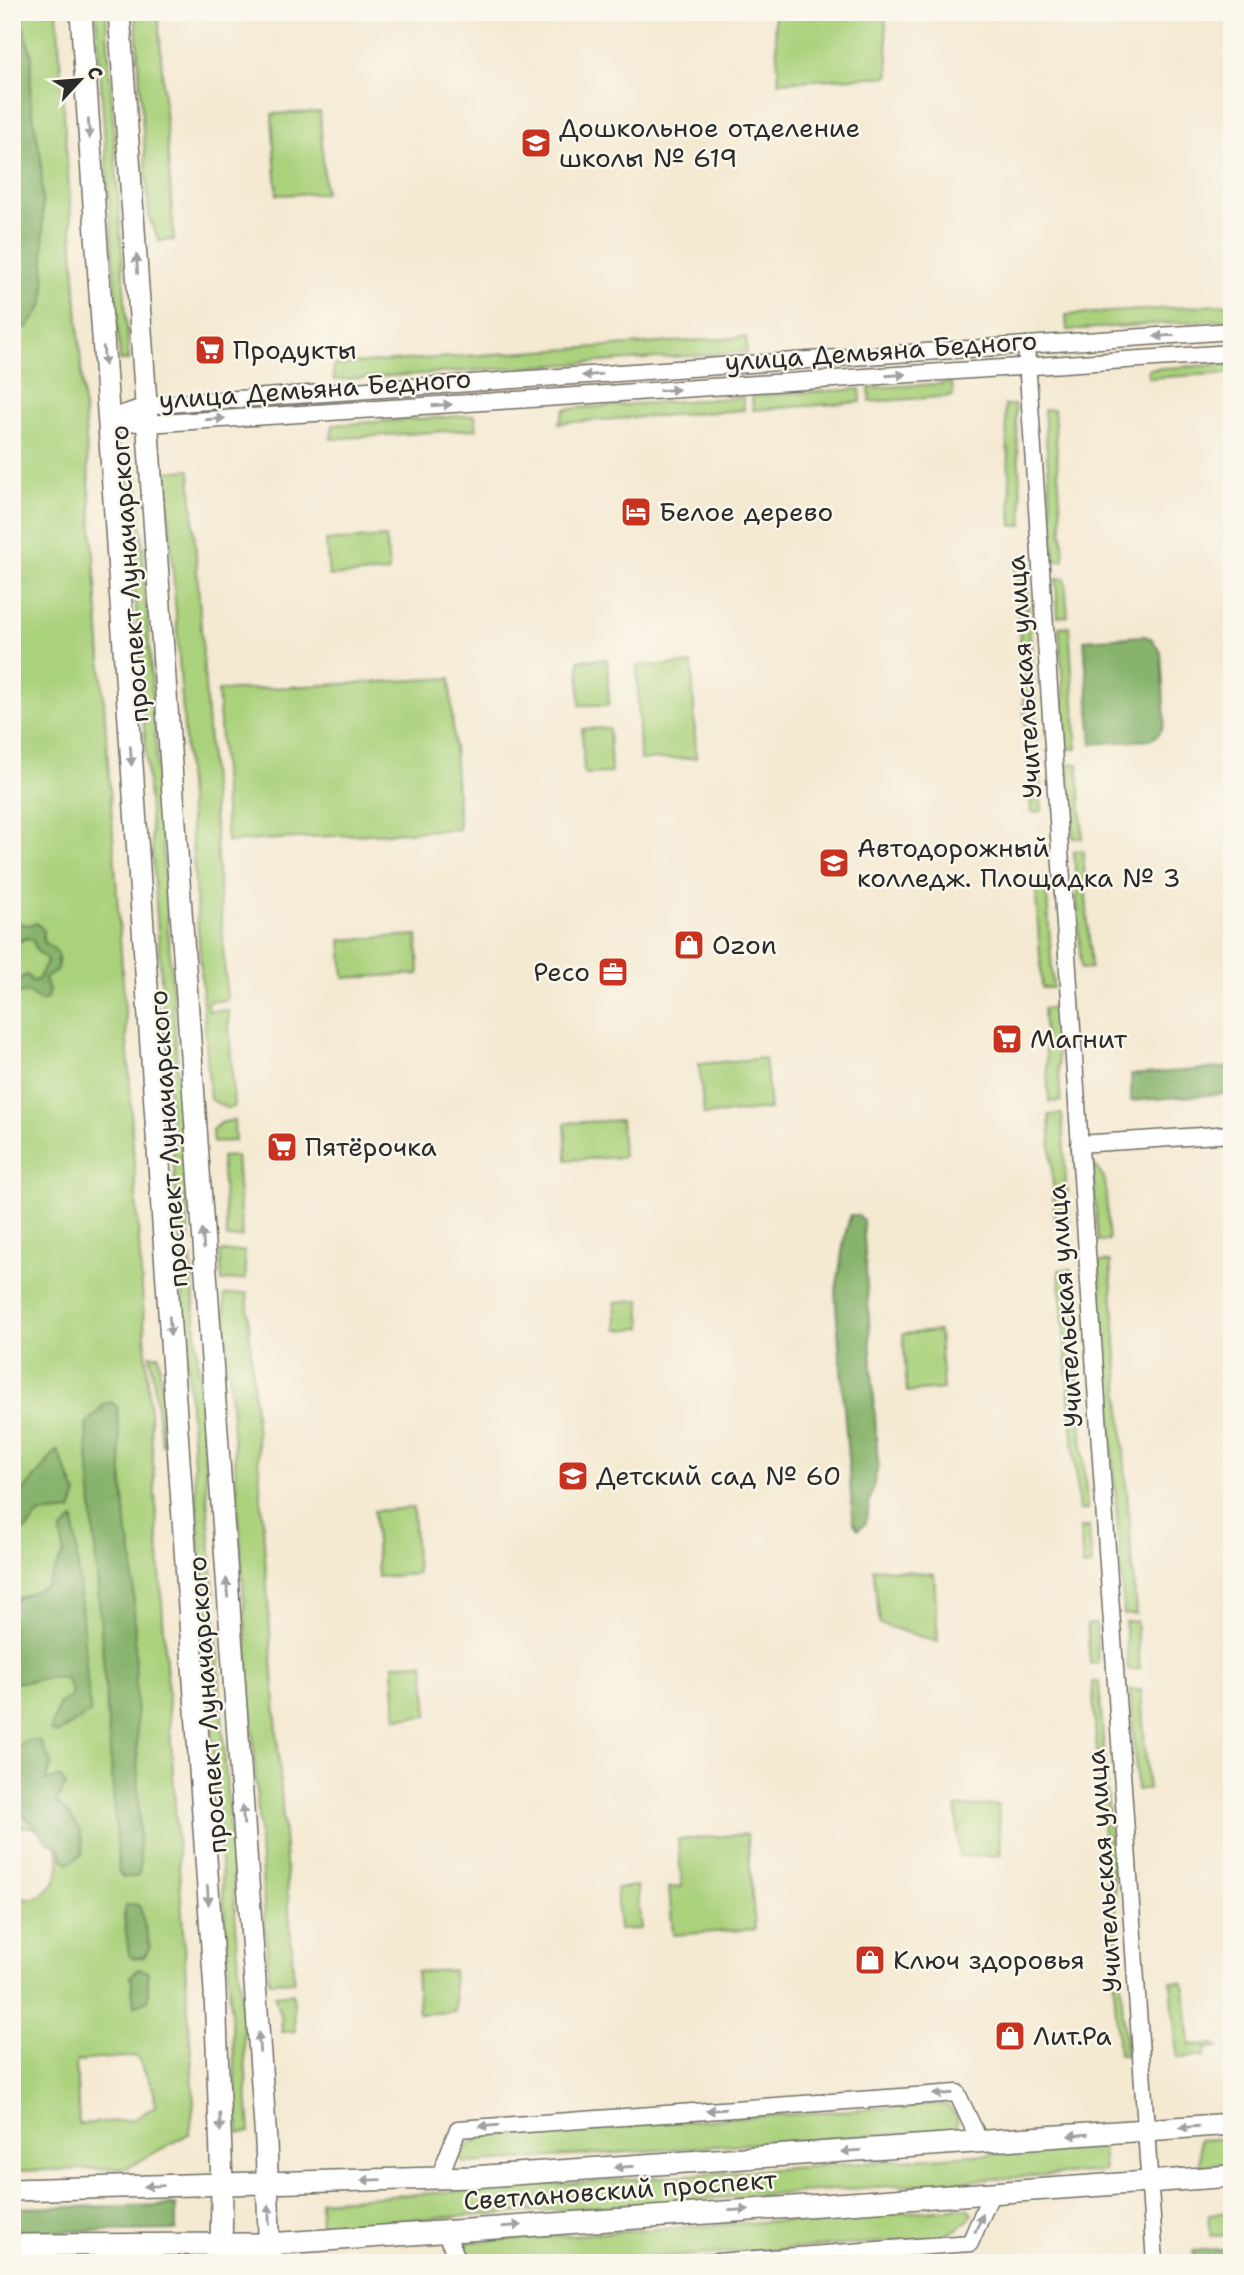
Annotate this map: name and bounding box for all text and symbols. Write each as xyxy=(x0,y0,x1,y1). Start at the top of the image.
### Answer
north arrow xyxy=(46,46,116,116)
text: С xyxy=(81,62,109,83)
place label: Дошкольное отделение школы № 619 xyxy=(559,110,860,175)
one-way arrow xyxy=(84,118,95,140)
school or university icon: Дошкольное отделение школы № 619 xyxy=(519,126,553,160)
one-way arrow xyxy=(131,253,142,275)
street label: улица Демьяна Бедного xyxy=(724,322,1038,379)
one-way arrow xyxy=(1152,331,1174,342)
place label: Продукты xyxy=(233,332,357,367)
supermarket icon: Продукты xyxy=(193,333,227,367)
one-way arrow xyxy=(99,345,110,367)
street label: улица Демьяна Бедного xyxy=(158,360,472,417)
one-way arrow xyxy=(580,369,602,380)
one-way arrow xyxy=(885,369,907,380)
one-way arrow xyxy=(658,384,680,395)
one-way arrow xyxy=(431,399,453,410)
one-way arrow xyxy=(204,414,226,425)
street label: проспект Луначарского xyxy=(101,424,156,724)
place label: Белое дерево xyxy=(659,494,833,529)
hotel icon: Белое дерево xyxy=(619,495,653,529)
street label: Учительская улица xyxy=(998,554,1049,800)
one-way arrow xyxy=(126,746,137,768)
place label: Автодорожный колледж. Площадка № 3 xyxy=(857,830,1181,895)
school or university icon: Автодорожный колледж. Площадка № 3 xyxy=(817,846,851,880)
place label: Ozon xyxy=(712,927,777,962)
shop icon: Ozon xyxy=(672,928,706,962)
place label: Ресо xyxy=(533,954,590,989)
office icon: Ресо xyxy=(596,955,630,989)
street label: проспект Луначарского xyxy=(140,989,195,1289)
place label: Магнит xyxy=(1030,1021,1128,1056)
supermarket icon: Магнит xyxy=(990,1022,1024,1056)
place label: Пятёрочка xyxy=(305,1129,437,1164)
supermarket icon: Пятёрочка xyxy=(265,1130,299,1164)
street label: Учительская улица xyxy=(1039,1183,1090,1429)
one-way arrow xyxy=(197,1228,208,1250)
one-way arrow xyxy=(165,1315,176,1337)
place label: Детский сад № 60 xyxy=(596,1458,841,1493)
school or university icon: Детский сад № 60 xyxy=(556,1459,590,1493)
street label: проспект Луначарского xyxy=(179,1555,234,1855)
one-way arrow xyxy=(221,1577,232,1599)
street label: Учительская улица xyxy=(1078,1748,1129,1994)
one-way arrow xyxy=(237,1804,248,1826)
one-way arrow xyxy=(203,1884,214,1906)
place label: Ключ здоровья xyxy=(893,1942,1085,1977)
shop icon: Ключ здоровья xyxy=(853,1943,887,1977)
place label: Лит.Ра xyxy=(1033,2018,1112,2053)
shop icon: Лит.Ра xyxy=(993,2019,1027,2053)
one-way arrow xyxy=(253,2031,264,2053)
one-way arrow xyxy=(932,2089,954,2100)
one-way arrow xyxy=(705,2105,727,2116)
one-way arrow xyxy=(214,2111,225,2133)
one-way arrow xyxy=(478,2121,500,2132)
one-way arrow xyxy=(1178,2122,1200,2133)
one-way arrow xyxy=(1067,2130,1089,2141)
one-way arrow xyxy=(840,2146,862,2157)
street label: Светлановский проспект xyxy=(462,2161,779,2218)
one-way arrow xyxy=(613,2161,635,2172)
one-way arrow xyxy=(360,2175,382,2186)
one-way arrow xyxy=(143,2180,165,2192)
one-way arrow xyxy=(263,2203,275,2225)
one-way arrow xyxy=(728,2204,750,2215)
one-way arrow xyxy=(973,2213,985,2233)
one-way arrow xyxy=(501,2220,523,2231)

